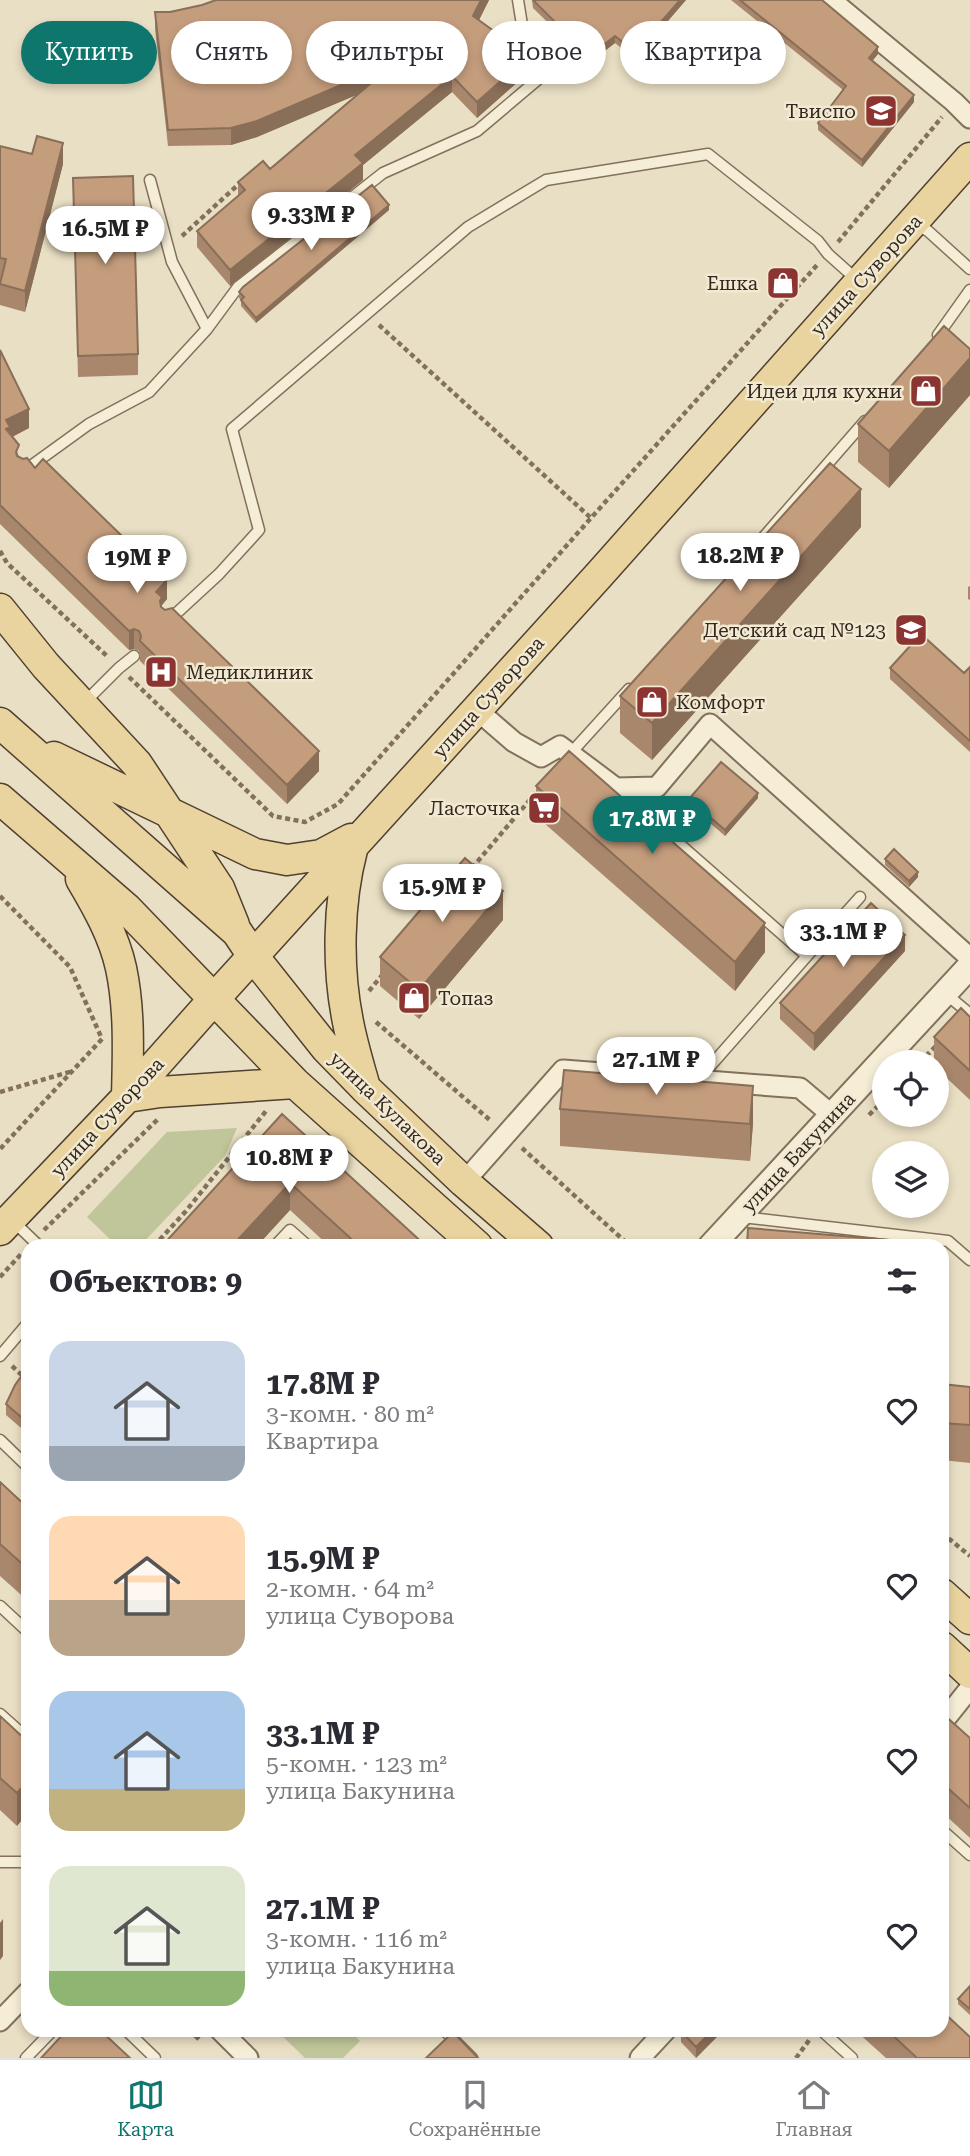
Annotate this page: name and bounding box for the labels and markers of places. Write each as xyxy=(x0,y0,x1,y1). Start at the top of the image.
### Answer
school or university icon: Твиспо xyxy=(862,92,900,130)
place label: Твиспо xyxy=(785,100,856,123)
pin: 9.33M ₽ xyxy=(246,192,376,252)
pin: 16.5M ₽ xyxy=(40,206,170,266)
shop icon: Ешка xyxy=(764,264,802,302)
place label: Ешка xyxy=(707,272,759,295)
shop icon: Идеи для кухни xyxy=(907,372,945,410)
place label: Идеи для кухни xyxy=(746,380,902,403)
pin: 18.2M ₽ xyxy=(675,534,805,593)
pin: 19M ₽ xyxy=(88,536,186,595)
school or university icon: Детский сад №123 xyxy=(892,611,930,649)
place label: Детский сад №123 xyxy=(703,619,886,642)
hospital icon: Медиклиник xyxy=(142,653,180,691)
place label: Медиклиник xyxy=(186,661,313,684)
shop icon: Комфорт xyxy=(633,683,671,721)
place label: Комфорт xyxy=(676,691,766,714)
supermarket icon: Ласточка xyxy=(525,789,563,827)
pin: 17.8M ₽ xyxy=(587,796,717,856)
place label: Ласточка xyxy=(429,797,521,820)
pin: 15.9M ₽ xyxy=(377,864,507,924)
pin: 33.1M ₽ xyxy=(778,909,908,969)
shop icon: Топаз xyxy=(395,979,433,1017)
place label: Топаз xyxy=(438,987,494,1010)
pin: 27.1M ₽ xyxy=(591,1038,721,1097)
pin: 10.8M ₽ xyxy=(224,1136,354,1195)

